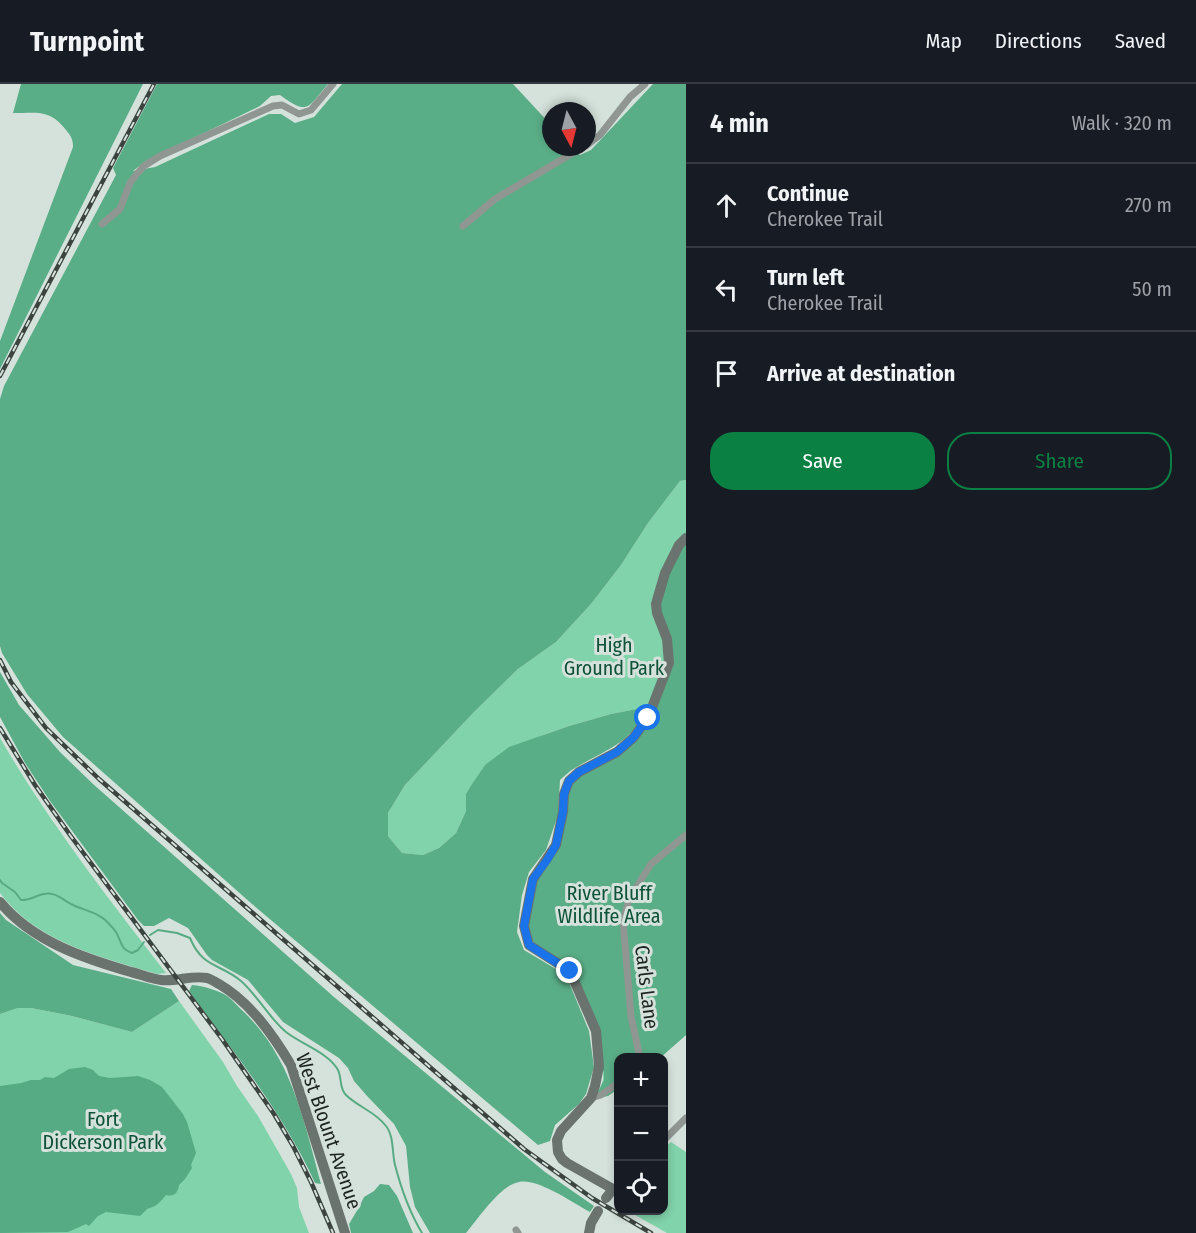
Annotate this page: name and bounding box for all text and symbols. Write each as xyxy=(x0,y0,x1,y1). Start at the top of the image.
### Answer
text: Turnpoint xyxy=(30,25,144,58)
text: Map xyxy=(925,28,962,54)
text: Directions xyxy=(995,28,1082,54)
text: Saved xyxy=(1115,28,1166,54)
north arrow xyxy=(542,102,596,156)
text: 4 min xyxy=(710,108,769,139)
text: Walk · 320 m xyxy=(1072,111,1172,135)
text: Continue xyxy=(767,180,849,207)
icon: ahead xyxy=(710,189,743,222)
text: 270 m xyxy=(1125,193,1172,217)
text: Cherokee Trail xyxy=(767,207,883,231)
text: Turn left xyxy=(767,264,845,291)
icon: left xyxy=(710,273,743,306)
text: 50 m xyxy=(1132,277,1172,301)
text: Cherokee Trail xyxy=(767,291,883,315)
icon: arrive xyxy=(710,357,743,390)
text: Arrive at destination xyxy=(767,360,955,387)
button: Save xyxy=(710,432,935,490)
button: Share xyxy=(947,432,1172,490)
park label: High Ground Park xyxy=(564,633,665,680)
route start xyxy=(634,704,660,730)
park label: River Bluff Wildlife Area xyxy=(557,881,661,928)
street label: Carls Lane xyxy=(630,944,664,1030)
route end xyxy=(556,957,582,983)
street label: West Blount Avenue xyxy=(291,1050,367,1212)
map controls xyxy=(614,1053,668,1215)
button: + xyxy=(614,1053,668,1107)
park label: Fort Dickerson Park xyxy=(43,1107,164,1154)
button: − xyxy=(614,1107,668,1161)
button: locate xyxy=(614,1161,668,1215)

